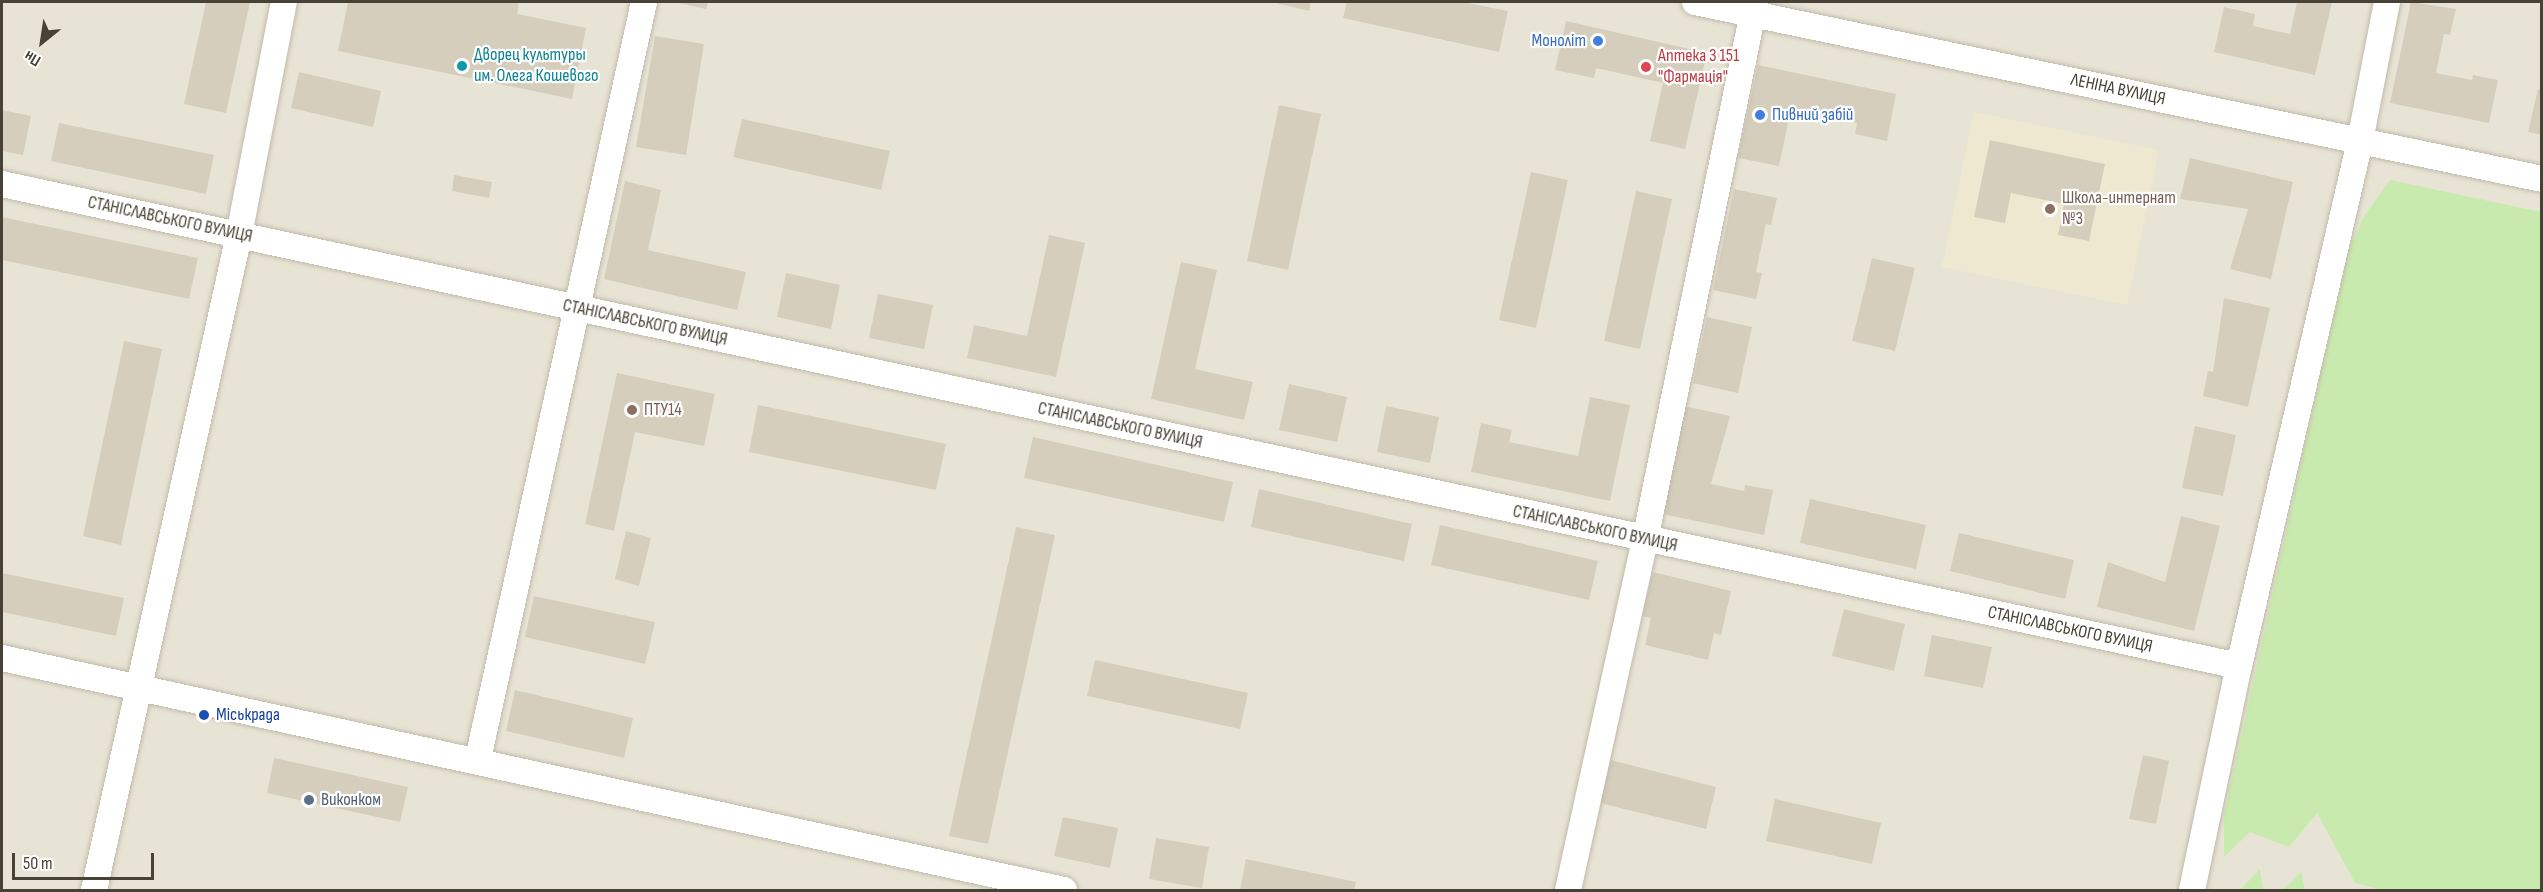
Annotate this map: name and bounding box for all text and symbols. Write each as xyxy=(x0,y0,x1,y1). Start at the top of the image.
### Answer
north arrow xyxy=(12,12,72,72)
place label: Моноліт xyxy=(1532,30,1586,52)
marker: Моноліт xyxy=(1591,34,1605,48)
place label: Дворец культуры им. Олега Кошевого xyxy=(474,45,599,88)
text: Пн xyxy=(21,46,44,70)
place label: Аптека 3 151 "Фармація" xyxy=(1658,46,1739,88)
marker: Дворец культуры им. Олега Кошевого xyxy=(455,59,469,73)
marker: Аптека 3 151 "Фармація" xyxy=(1639,60,1653,74)
street label: ЛЕНІНА ВУЛИЦЯ xyxy=(2069,69,2167,111)
place label: Пивний забій xyxy=(1772,104,1853,126)
marker: Пивний забій xyxy=(1753,108,1767,122)
place label: Школа-интернат №3 xyxy=(2062,188,2176,230)
street label: СТАНІСЛАВСЬКОГО ВУЛИЦЯ xyxy=(86,192,254,248)
marker: Школа-интернат №3 xyxy=(2043,202,2057,216)
street label: СТАНІСЛАВСЬКОГО ВУЛИЦЯ xyxy=(561,295,729,351)
street label: СТАНІСЛАВСЬКОГО ВУЛИЦЯ xyxy=(1036,398,1204,454)
place label: ПТУ14 xyxy=(644,399,682,421)
marker: ПТУ14 xyxy=(625,403,639,417)
street label: СТАНІСЛАВСЬКОГО ВУЛИЦЯ xyxy=(1511,501,1679,557)
street label: СТАНІСЛАВСЬКОГО ВУЛИЦЯ xyxy=(1986,602,2154,658)
place label: Міськрада xyxy=(216,704,280,726)
marker: Міськрада xyxy=(197,708,211,722)
place label: Виконком xyxy=(321,789,381,811)
marker: Виконком xyxy=(302,793,316,807)
scale bar xyxy=(15,841,158,879)
text: 50 m xyxy=(23,853,53,874)

